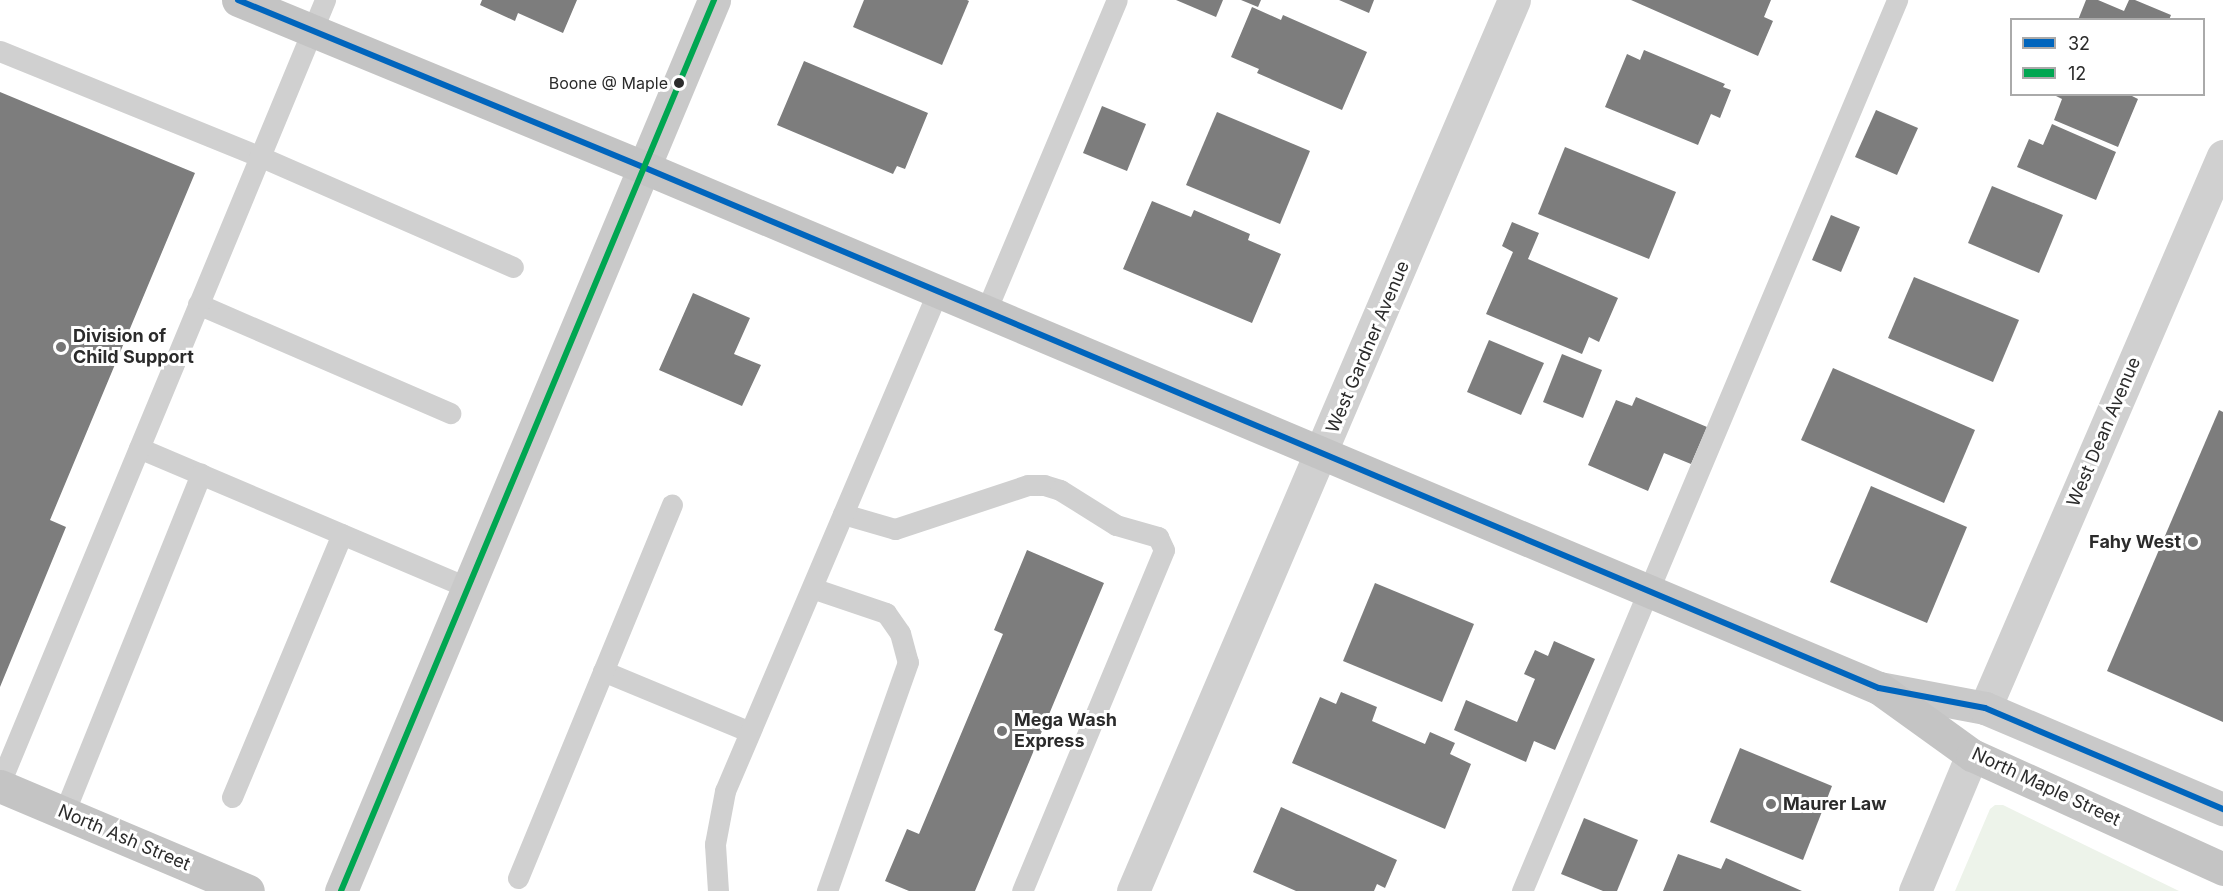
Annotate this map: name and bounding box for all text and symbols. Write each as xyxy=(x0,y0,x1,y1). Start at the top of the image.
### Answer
legend xyxy=(2010,18,2205,96)
text: 32 xyxy=(2068,33,2090,54)
text: 12 xyxy=(2068,63,2086,84)
place label: Boone @ Maple xyxy=(549,73,668,93)
marker: Boone @ Maple xyxy=(673,77,685,89)
street label: West Gardner Avenue xyxy=(1322,258,1414,436)
place label: Division of Child Support xyxy=(73,326,194,368)
marker: Division of Child Support xyxy=(54,340,68,354)
street label: West Dean Avenue xyxy=(2063,354,2145,510)
place label: Fahy West xyxy=(2089,531,2181,553)
marker: Fahy West xyxy=(2186,535,2200,549)
place label: Mega Wash Express xyxy=(1014,710,1117,752)
marker: Mega Wash Express xyxy=(995,724,1009,738)
street label: North Maple Street xyxy=(1968,743,2124,831)
place label: Maurer Law xyxy=(1783,793,1887,815)
marker: Maurer Law xyxy=(1764,797,1778,811)
street label: North Ash Street xyxy=(55,800,193,876)

